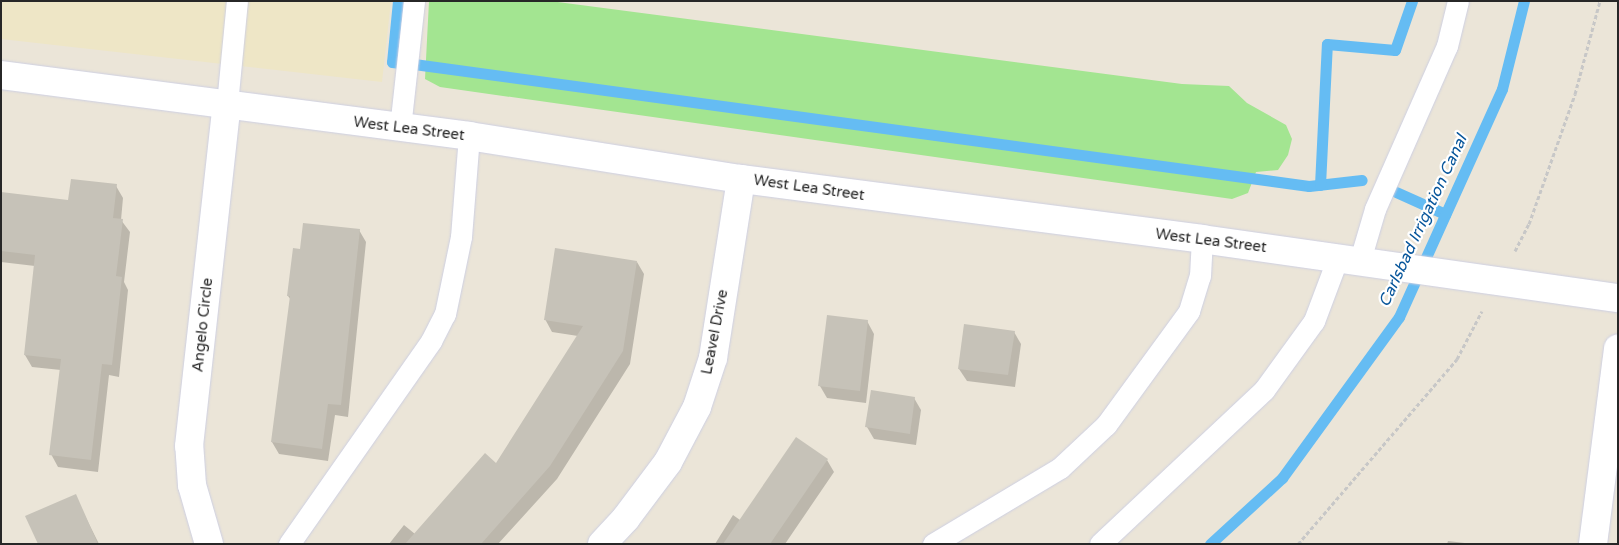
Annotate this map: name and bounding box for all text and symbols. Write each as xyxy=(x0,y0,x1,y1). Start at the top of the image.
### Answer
street label: West Lea Street xyxy=(352,113,466,145)
water label: Carlsbad Irrigation Canal xyxy=(1375,132,1471,310)
street label: West Lea Street xyxy=(752,171,866,205)
street label: West Lea Street xyxy=(1154,225,1268,257)
street label: Angelo Circle xyxy=(189,277,217,373)
street label: Leavel Drive xyxy=(698,288,732,376)

